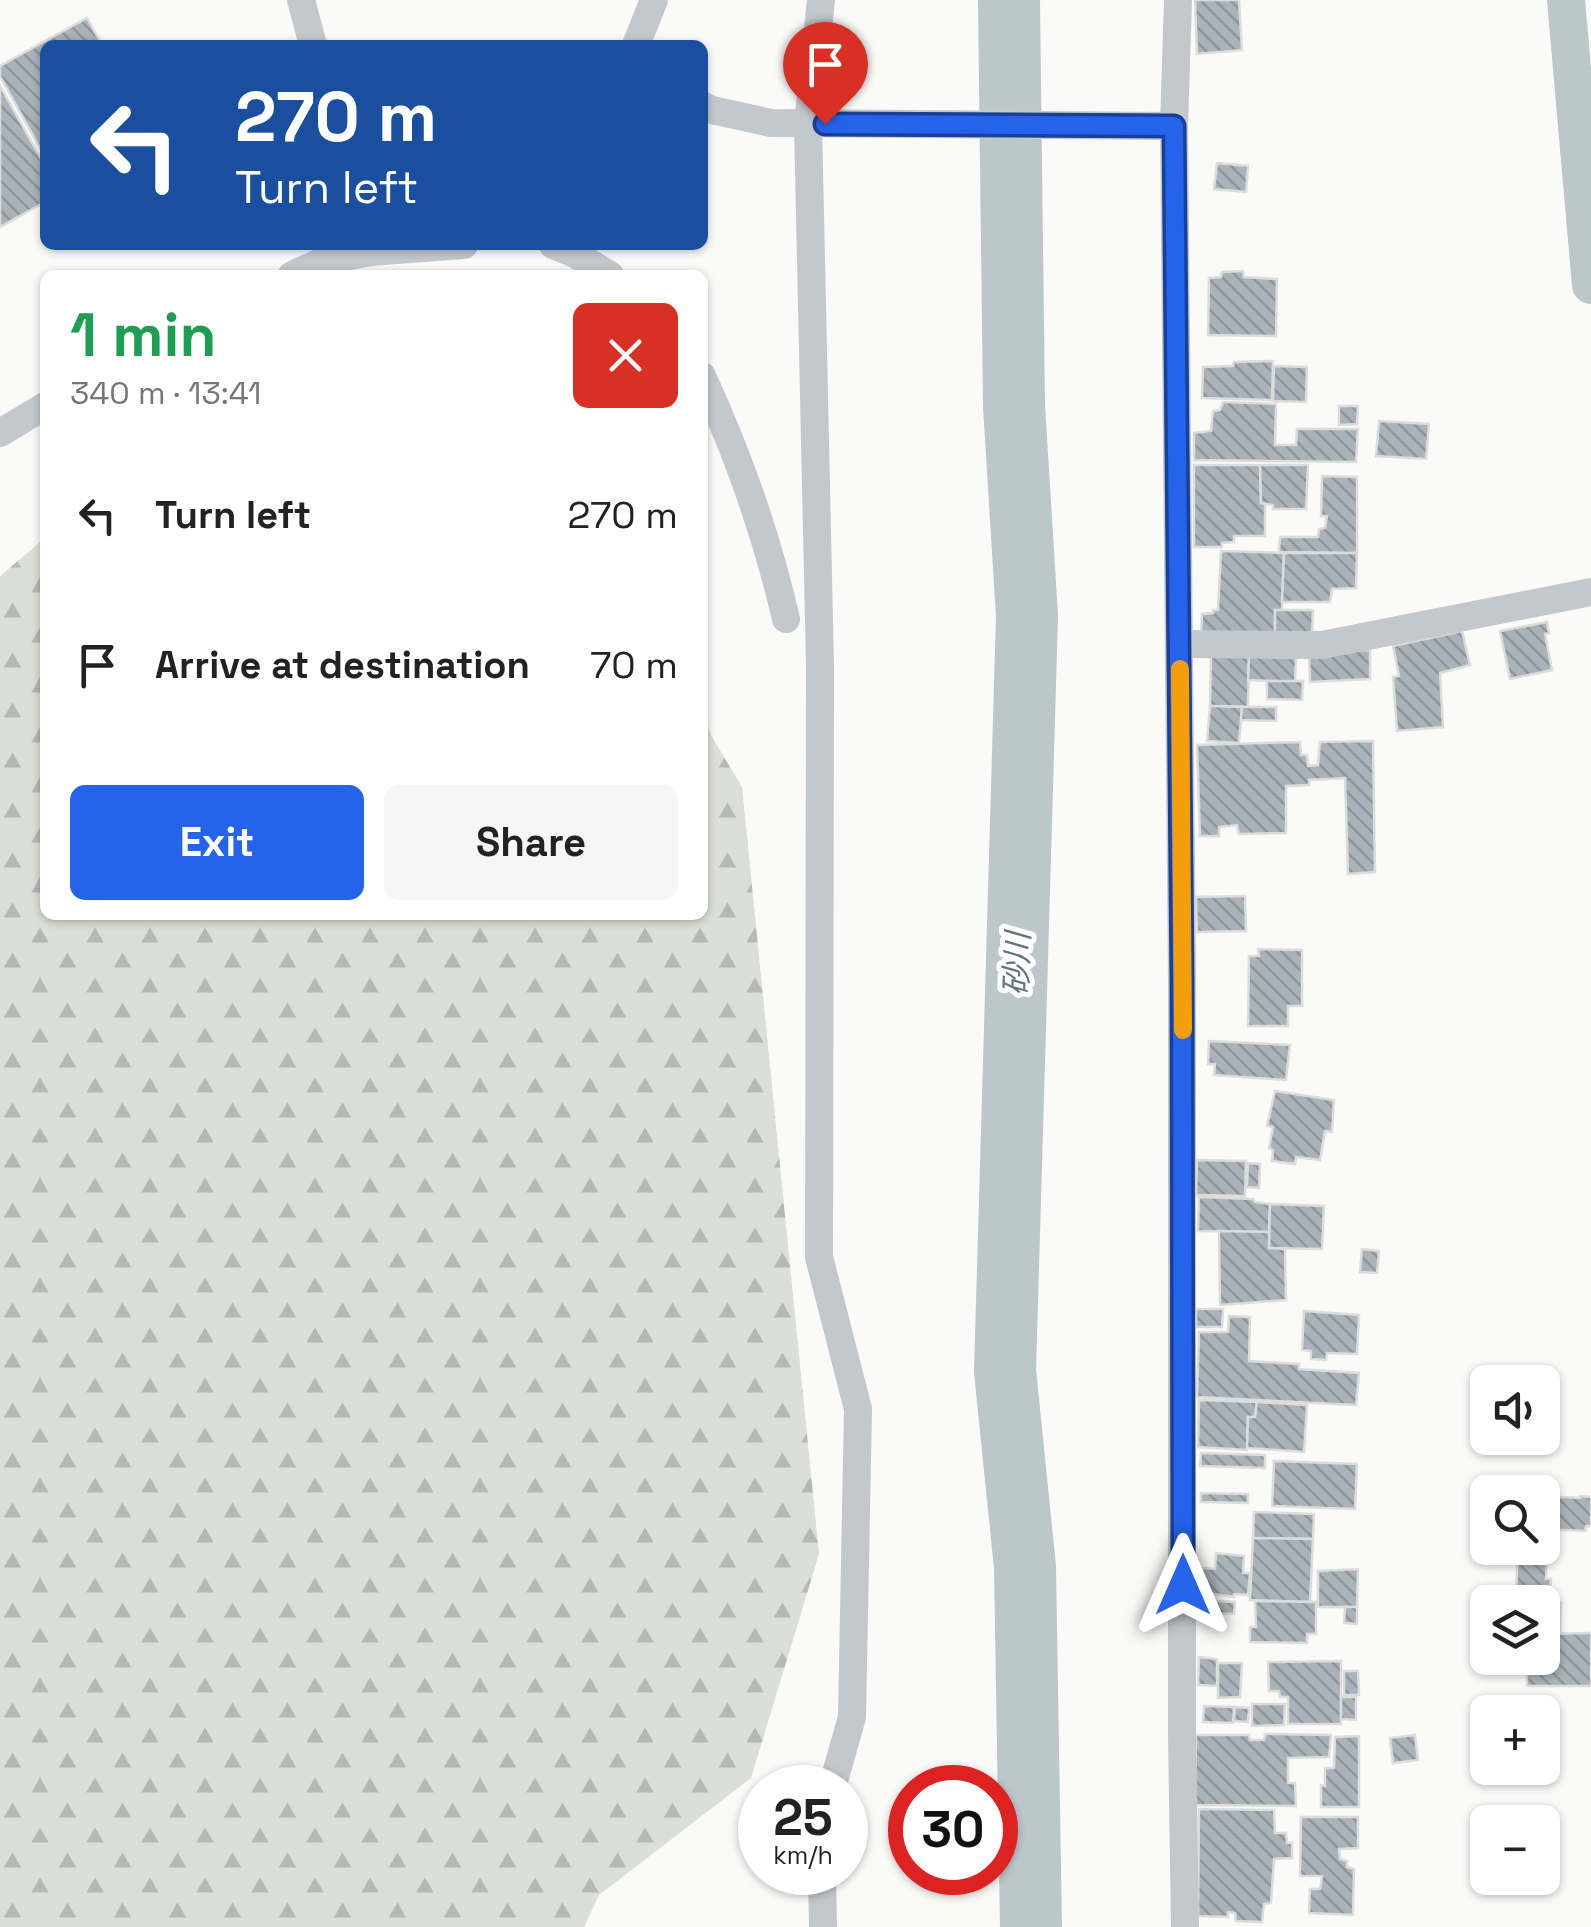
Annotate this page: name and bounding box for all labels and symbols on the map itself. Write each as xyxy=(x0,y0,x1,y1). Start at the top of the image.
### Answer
pin xyxy=(783,22,868,125)
water label: 砂川 xyxy=(996,928,1038,997)
position arrow xyxy=(1131,1533,1235,1637)
speed limit sign: 30 xyxy=(888,1765,1018,1895)

